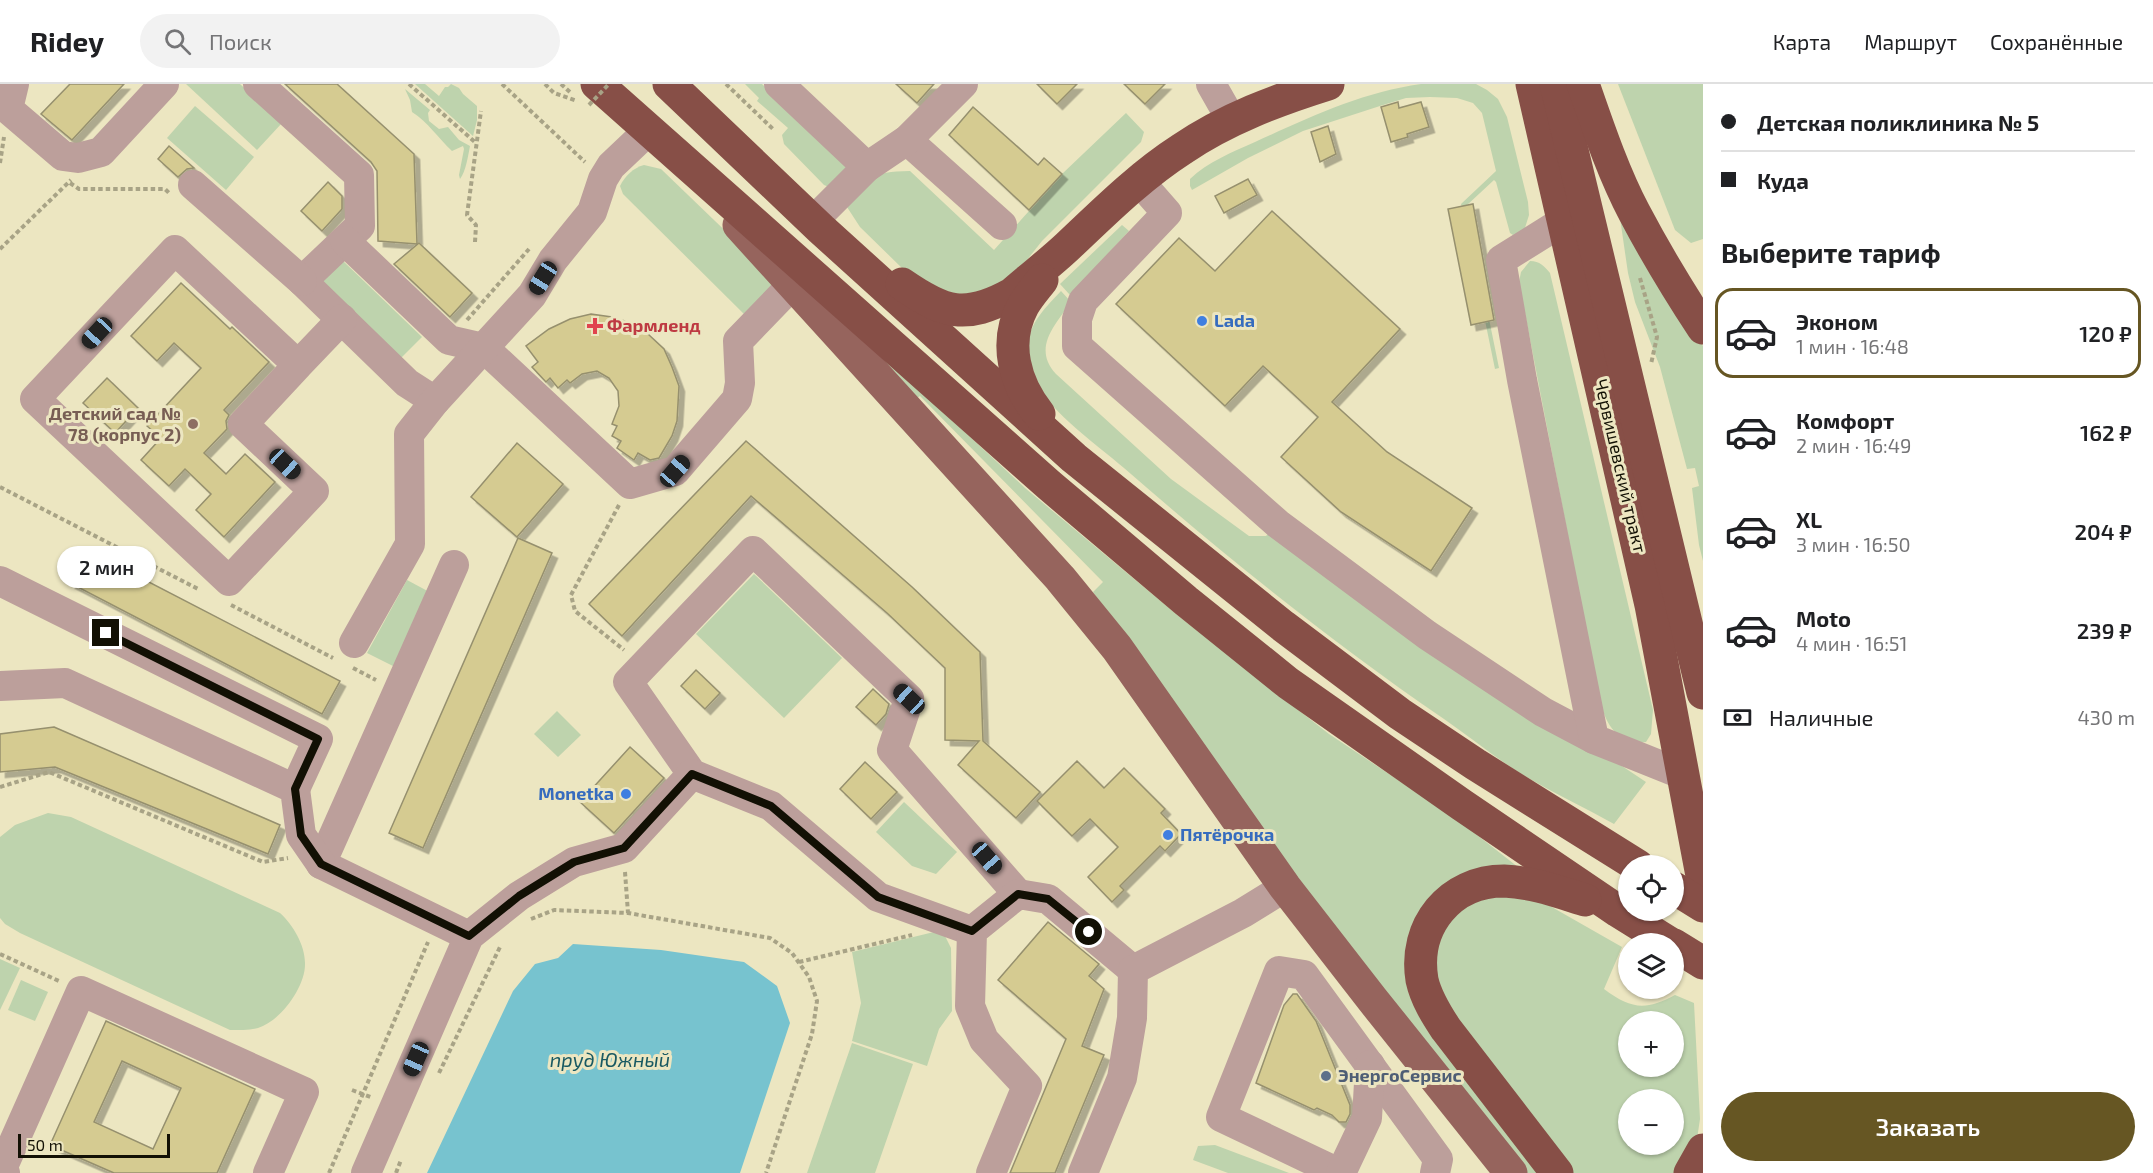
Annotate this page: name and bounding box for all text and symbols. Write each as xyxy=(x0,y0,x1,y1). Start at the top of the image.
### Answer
search box xyxy=(140,14,560,68)
text: Ridey xyxy=(30,24,104,58)
icon: search xyxy=(161,25,194,58)
text: Поиск xyxy=(209,28,272,54)
text: Карта xyxy=(1773,29,1831,54)
text: Маршрут xyxy=(1864,29,1957,54)
text: Сохранённые xyxy=(1990,29,2123,54)
text: Детская поликлиника № 5 xyxy=(1757,109,2039,135)
text: Куда xyxy=(1757,167,1809,193)
text: Выберите тариф xyxy=(1721,236,1941,268)
car xyxy=(526,258,560,298)
icon: car xyxy=(1724,306,1778,360)
text: Эконом xyxy=(1796,308,1878,334)
place label: Lada xyxy=(1214,309,1255,331)
car xyxy=(78,314,116,352)
place label: Фармленд xyxy=(607,314,701,336)
marker: Lada xyxy=(1195,314,1209,328)
marker: Фармленд xyxy=(588,319,602,333)
text: 120 ₽ xyxy=(2079,320,2132,346)
text: 1 мин · 16:48 xyxy=(1796,334,1909,358)
street label: Червишевский тракт xyxy=(1590,377,1652,555)
place label: Детский сад № 78 (корпус 2) xyxy=(49,402,181,445)
icon: car xyxy=(1724,405,1778,459)
text: Комфорт xyxy=(1796,407,1894,433)
marker: Детский сад № 78 (корпус 2) xyxy=(186,417,200,431)
text: 162 ₽ xyxy=(2080,419,2132,445)
text: 2 мин · 16:49 xyxy=(1796,433,1912,457)
car xyxy=(266,445,304,483)
car xyxy=(656,452,694,490)
icon: car xyxy=(1724,504,1778,558)
text: XL xyxy=(1796,506,1822,532)
text: 204 ₽ xyxy=(2075,518,2132,544)
text: 3 мин · 16:50 xyxy=(1796,532,1910,556)
callout: 2 мин xyxy=(57,546,156,588)
text: 2 мин xyxy=(79,555,134,579)
icon: car xyxy=(1724,603,1778,657)
text: Moto xyxy=(1796,605,1851,631)
text: 239 ₽ xyxy=(2077,617,2132,643)
route end xyxy=(92,619,119,646)
text: 4 мин · 16:51 xyxy=(1796,631,1908,655)
car xyxy=(890,680,928,718)
icon: cash xyxy=(1721,701,1754,734)
text: Наличные xyxy=(1769,704,1873,730)
text: 430 m xyxy=(2078,705,2135,729)
place label: Monetka xyxy=(538,782,614,804)
marker: Monetka xyxy=(619,787,633,801)
place label: Пятёрочка xyxy=(1180,823,1274,845)
marker: Пятёрочка xyxy=(1161,828,1175,842)
car xyxy=(968,839,1006,877)
map controls xyxy=(1618,855,1684,1155)
button: locate xyxy=(1618,855,1684,921)
route start xyxy=(1075,918,1102,945)
button: layers xyxy=(1618,933,1684,999)
button: + xyxy=(1618,1011,1684,1077)
car xyxy=(400,1039,432,1079)
water label: пруд Южный xyxy=(550,1047,670,1071)
place label: ЭнергоСервис xyxy=(1338,1064,1462,1086)
marker: ЭнергоСервис xyxy=(1319,1069,1333,1083)
button: − xyxy=(1618,1089,1684,1155)
button: Заказать xyxy=(1721,1092,2135,1161)
scale bar xyxy=(18,1131,170,1158)
text: 50 m xyxy=(27,1135,63,1154)

